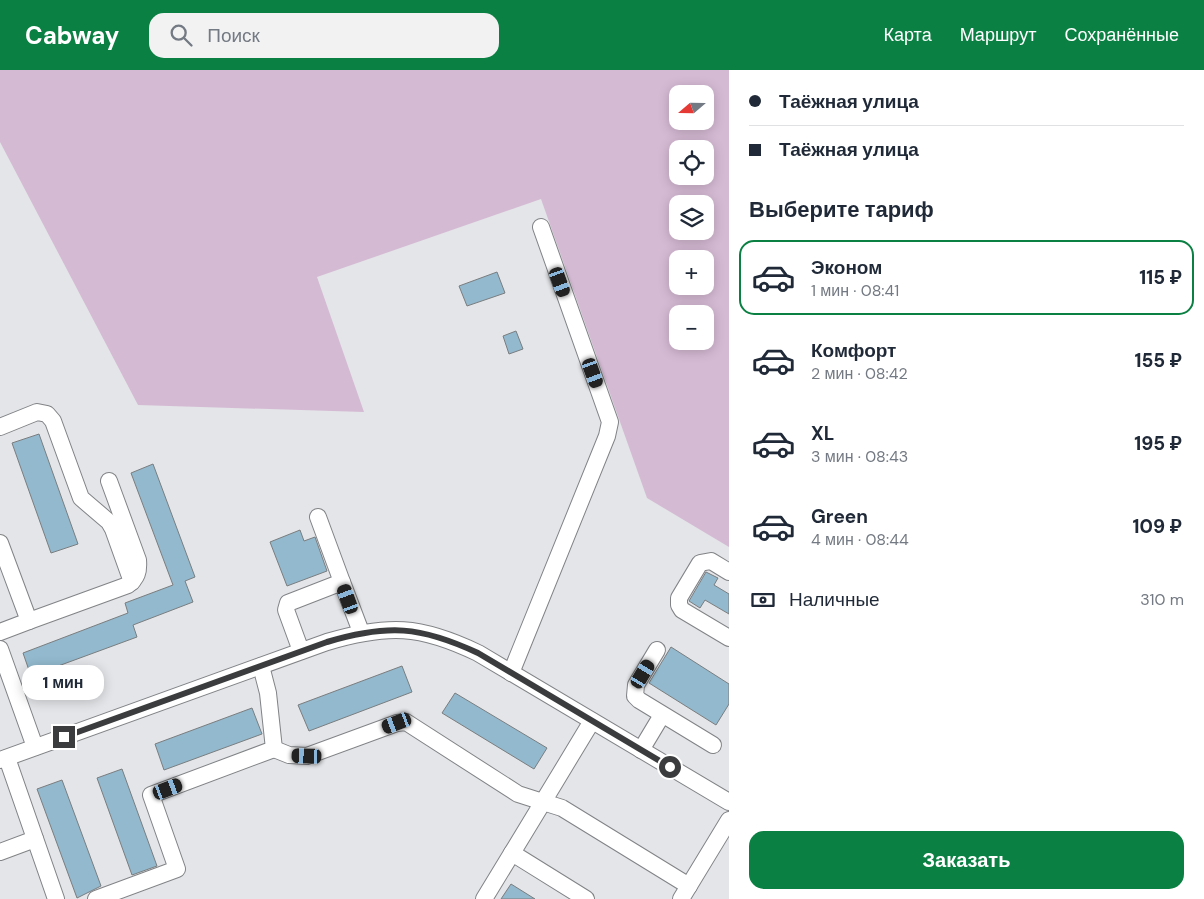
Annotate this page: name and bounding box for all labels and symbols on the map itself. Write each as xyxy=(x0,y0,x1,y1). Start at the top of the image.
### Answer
north arrow xyxy=(669,85,714,130)
car xyxy=(547,265,572,299)
car xyxy=(580,356,605,390)
car xyxy=(335,582,360,616)
car xyxy=(628,657,657,691)
callout: 1 мин xyxy=(23,664,105,700)
car xyxy=(380,711,413,735)
route end xyxy=(53,726,75,748)
car xyxy=(291,748,322,764)
route start xyxy=(659,756,681,778)
car xyxy=(151,777,184,801)

